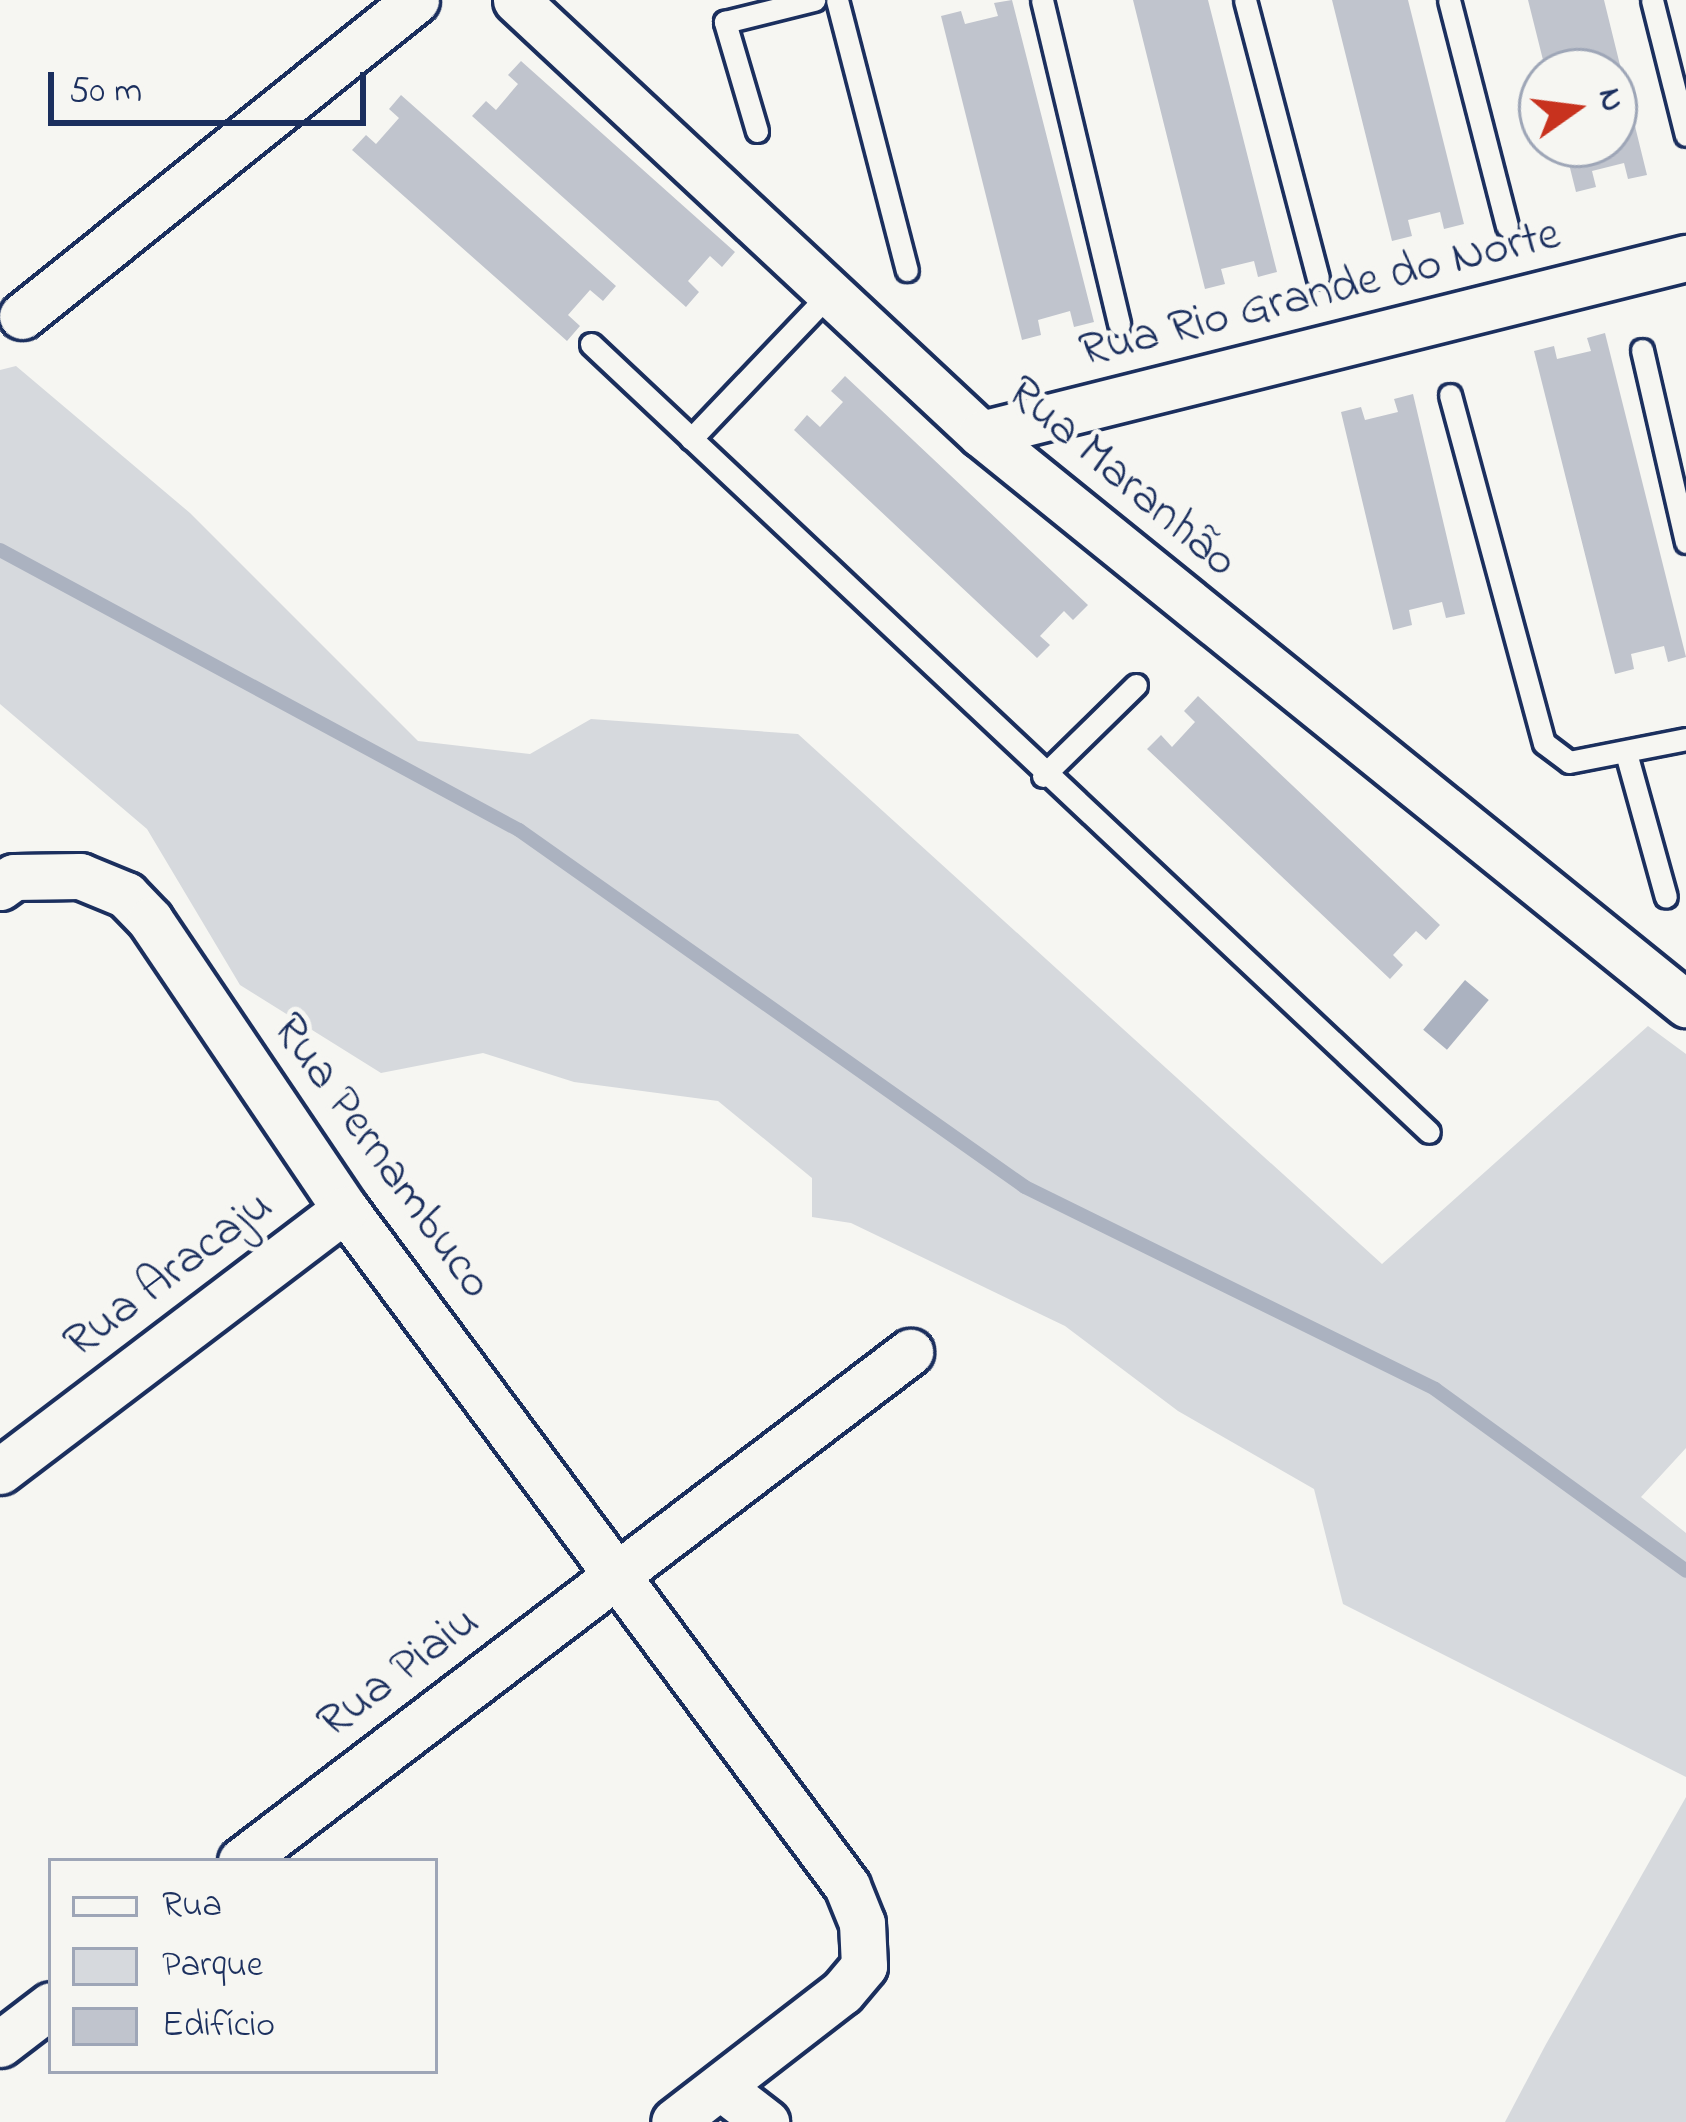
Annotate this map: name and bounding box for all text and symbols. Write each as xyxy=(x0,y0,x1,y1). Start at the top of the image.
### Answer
scale bar xyxy=(54,48,372,122)
north arrow xyxy=(1518,48,1638,168)
text: 50 m xyxy=(69,66,142,119)
text: N xyxy=(1584,83,1636,117)
street label: Rua Rio Grande do Norte xyxy=(1074,206,1566,382)
street label: Rua Maranhão xyxy=(994,365,1248,591)
street label: Rua Pernambuco xyxy=(258,1003,504,1311)
street label: Rua Aracaju xyxy=(53,1178,285,1372)
street label: Rua Piaiu xyxy=(307,1594,491,1752)
legend xyxy=(48,1858,438,2074)
text: Rua xyxy=(162,1880,222,1933)
text: Parque xyxy=(162,1940,263,1993)
text: Edifício xyxy=(162,2000,275,2053)

